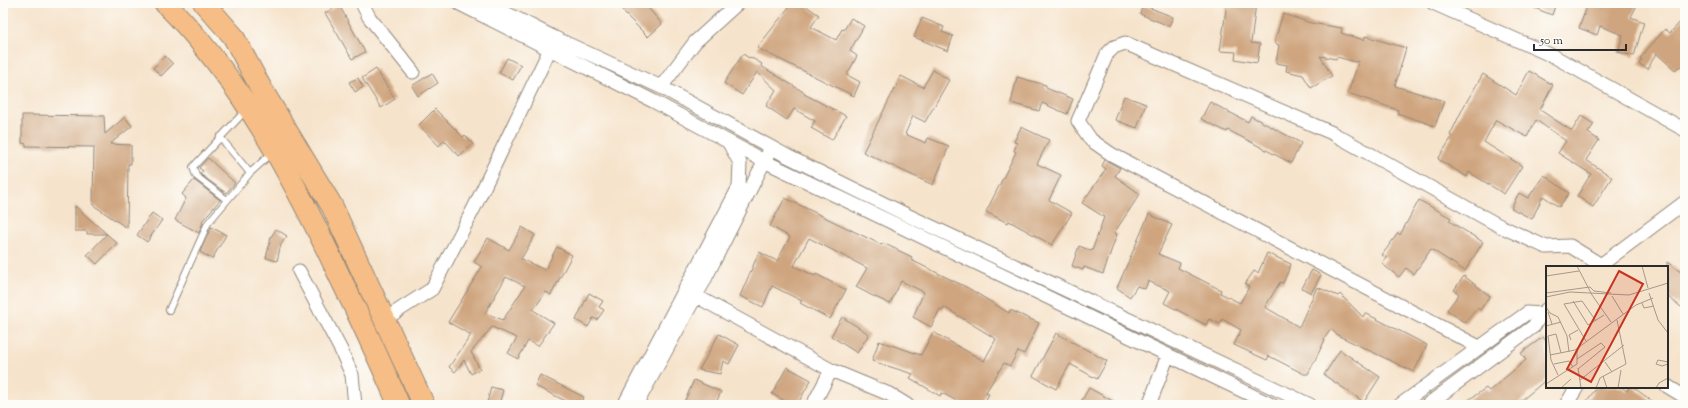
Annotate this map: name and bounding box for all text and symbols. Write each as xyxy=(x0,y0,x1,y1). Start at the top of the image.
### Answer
scale bar xyxy=(1534,26,1626,52)
text: 50 m xyxy=(1539,32,1563,50)
inset map xyxy=(1546,266,1668,388)

